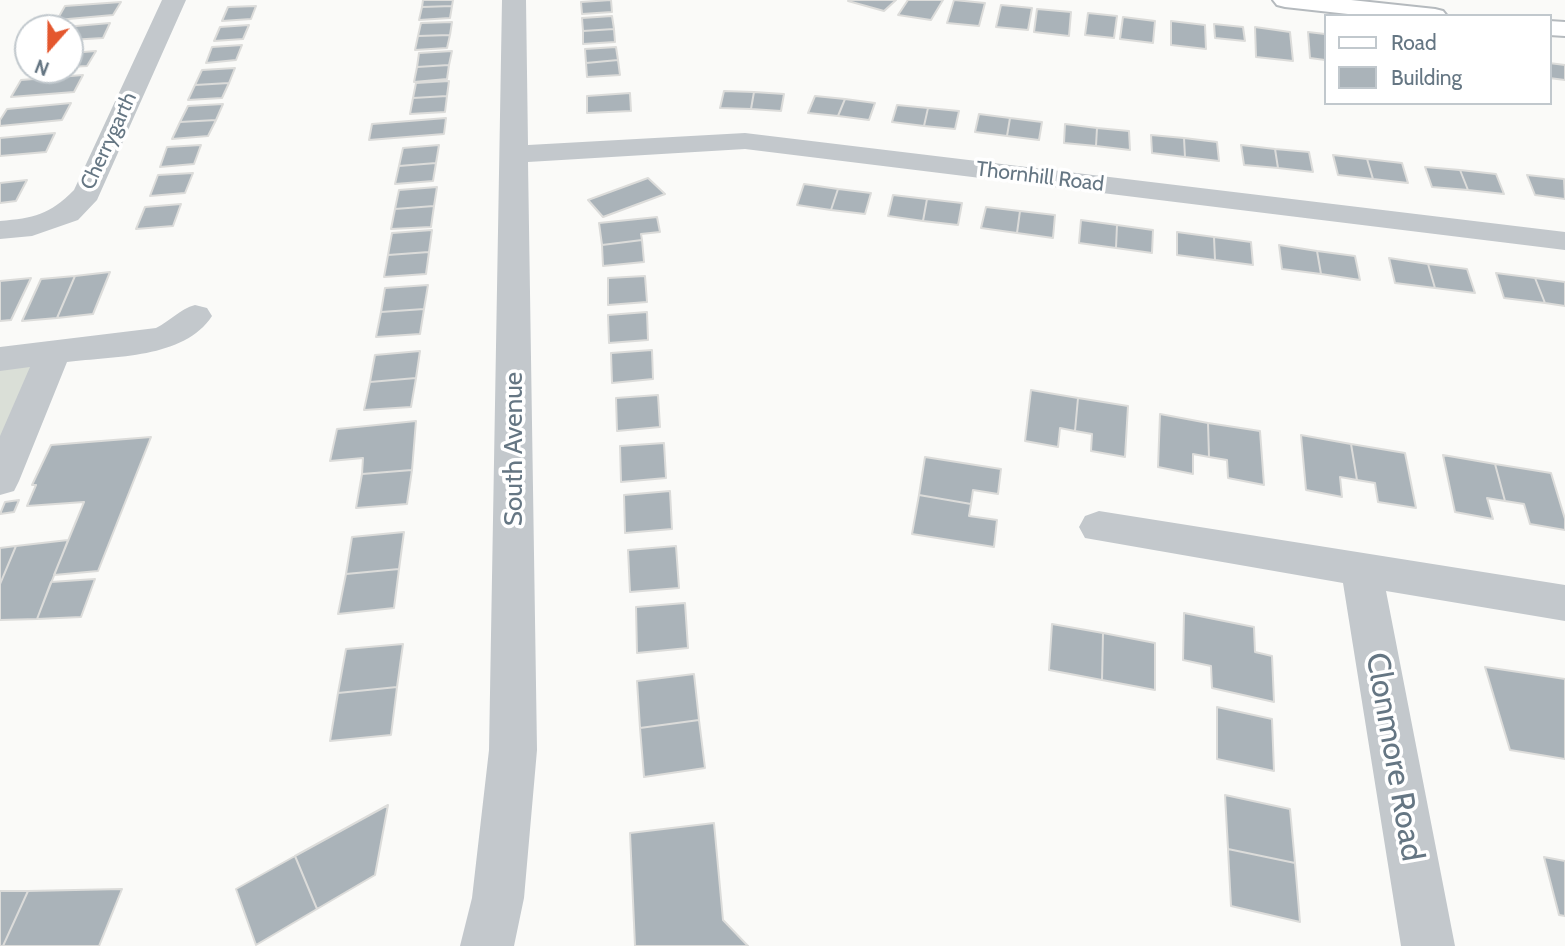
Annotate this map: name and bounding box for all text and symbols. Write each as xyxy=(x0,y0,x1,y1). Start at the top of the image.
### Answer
north arrow xyxy=(14,14,84,84)
legend xyxy=(1324,14,1551,105)
text: Road xyxy=(1391,30,1437,55)
text: N xyxy=(32,54,52,80)
text: Building xyxy=(1391,65,1462,90)
street label: Cherrygarth xyxy=(76,88,142,194)
street label: Thornhill Road xyxy=(975,157,1105,197)
street label: South Avenue xyxy=(498,372,530,526)
street label: Clonmore Road xyxy=(1357,650,1431,864)

